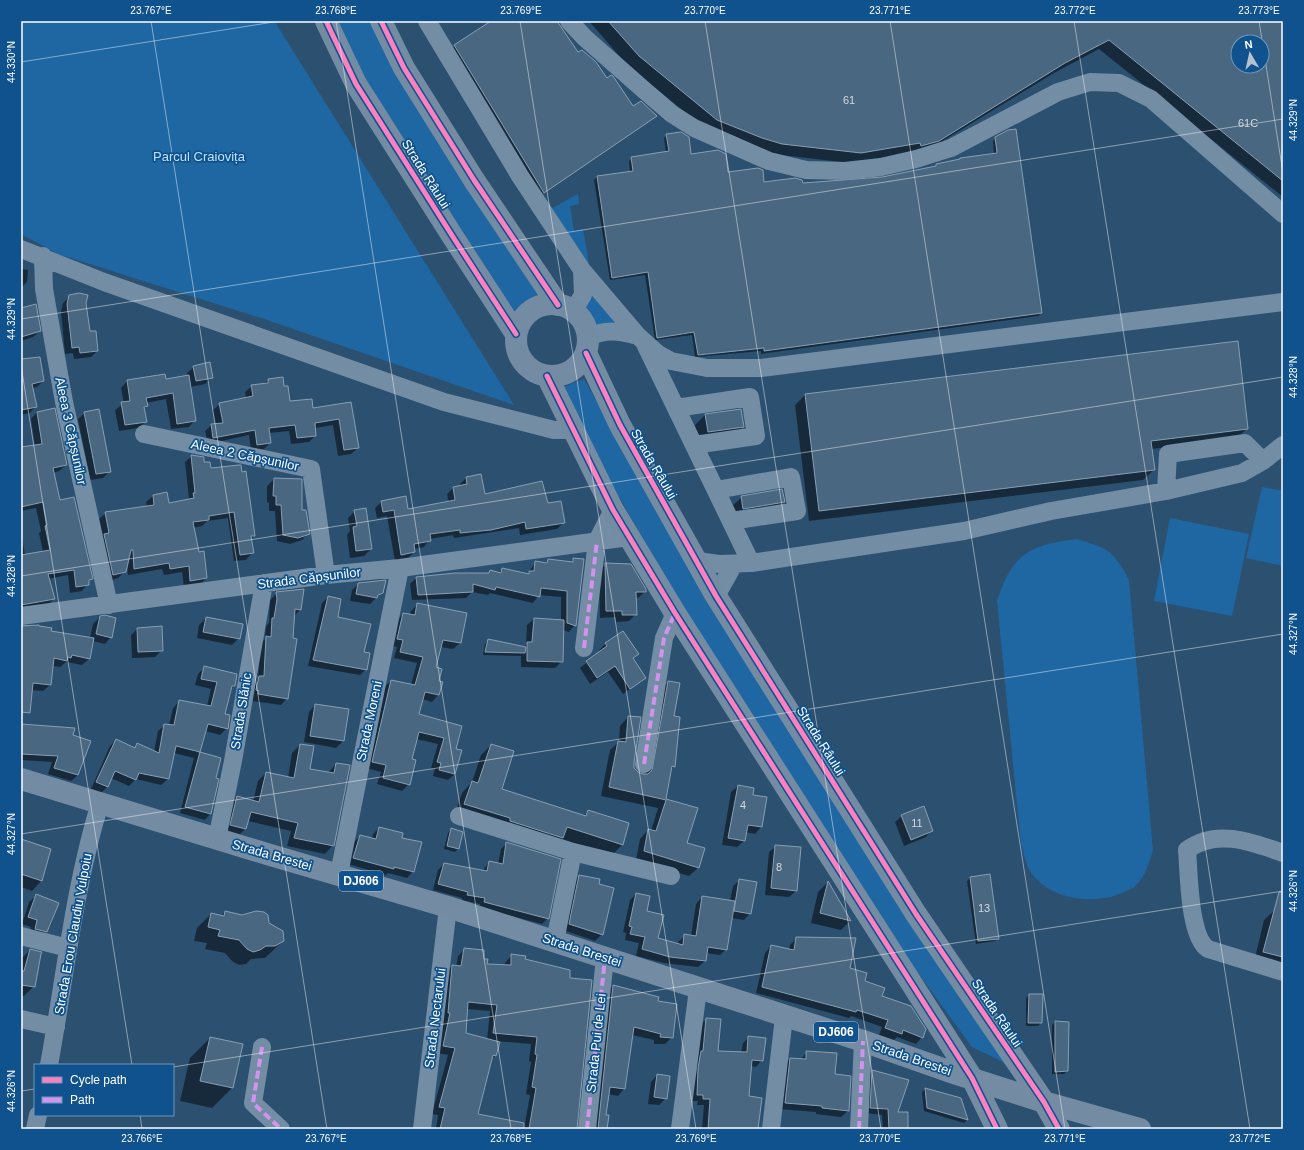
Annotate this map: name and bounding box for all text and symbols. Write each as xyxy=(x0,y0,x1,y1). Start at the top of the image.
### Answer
text: 23.767°E xyxy=(130,5,172,16)
text: 23.768°E xyxy=(315,5,357,16)
text: 23.769°E xyxy=(500,5,542,16)
text: 23.770°E xyxy=(684,5,726,16)
text: 23.771°E xyxy=(869,5,911,16)
text: 23.772°E xyxy=(1054,5,1096,16)
text: 23.773°E xyxy=(1238,5,1280,16)
north arrow xyxy=(1230,34,1270,74)
text: N xyxy=(1244,38,1253,51)
text: 44.330°N xyxy=(6,41,17,83)
house number: 61 xyxy=(843,94,855,106)
text: 44.329°N xyxy=(1288,99,1299,141)
house number: 61C xyxy=(1238,117,1258,129)
street label: Strada Râului xyxy=(399,137,453,211)
park label: Parcul Craiovița xyxy=(153,149,246,164)
text: 44.329°N xyxy=(6,298,17,340)
text: 44.328°N xyxy=(1288,356,1299,398)
street label: Aleea 3 Căpșunilor xyxy=(52,376,90,487)
street label: Strada Râului xyxy=(628,426,680,502)
street label: Aleea 2 Căpșunilor xyxy=(190,436,301,474)
text: 44.328°N xyxy=(6,555,17,597)
street label: Strada Căpșunilor xyxy=(256,564,362,592)
text: 44.327°N xyxy=(1288,613,1299,655)
street label: Strada Slănic xyxy=(228,671,255,750)
street label: Strada Moreni xyxy=(353,679,385,762)
street label: Strada Râului xyxy=(794,704,848,778)
house number: 4 xyxy=(740,799,746,811)
text: 44.327°N xyxy=(6,813,17,855)
house number: 11 xyxy=(911,817,923,829)
street label: Strada Brestei xyxy=(230,836,314,874)
street label: Strada Erou Claudiu Vulpoiu xyxy=(51,852,95,1016)
house number: 8 xyxy=(776,861,782,873)
text: 44.326°N xyxy=(1288,870,1299,912)
road number: DJ606 xyxy=(339,871,383,891)
house number: 13 xyxy=(978,902,990,914)
street label: Strada Brestei xyxy=(541,930,624,970)
street label: Strada Nectarului xyxy=(421,967,449,1069)
street label: Strada Râului xyxy=(969,976,1025,1050)
street label: Strada Pui de Lei xyxy=(583,993,609,1093)
road number: DJ606 xyxy=(814,1022,858,1042)
street label: Strada Brestei xyxy=(871,1037,953,1079)
legend xyxy=(34,1064,174,1116)
text: 44.326°N xyxy=(6,1070,17,1112)
text: Cycle path xyxy=(70,1073,127,1087)
text: Path xyxy=(70,1093,95,1107)
text: 23.766°E xyxy=(121,1133,163,1144)
text: 23.767°E xyxy=(305,1133,347,1144)
text: 23.768°E xyxy=(490,1133,532,1144)
text: 23.769°E xyxy=(675,1133,717,1144)
text: 23.770°E xyxy=(859,1133,901,1144)
text: 23.771°E xyxy=(1044,1133,1086,1144)
text: 23.772°E xyxy=(1229,1133,1271,1144)

